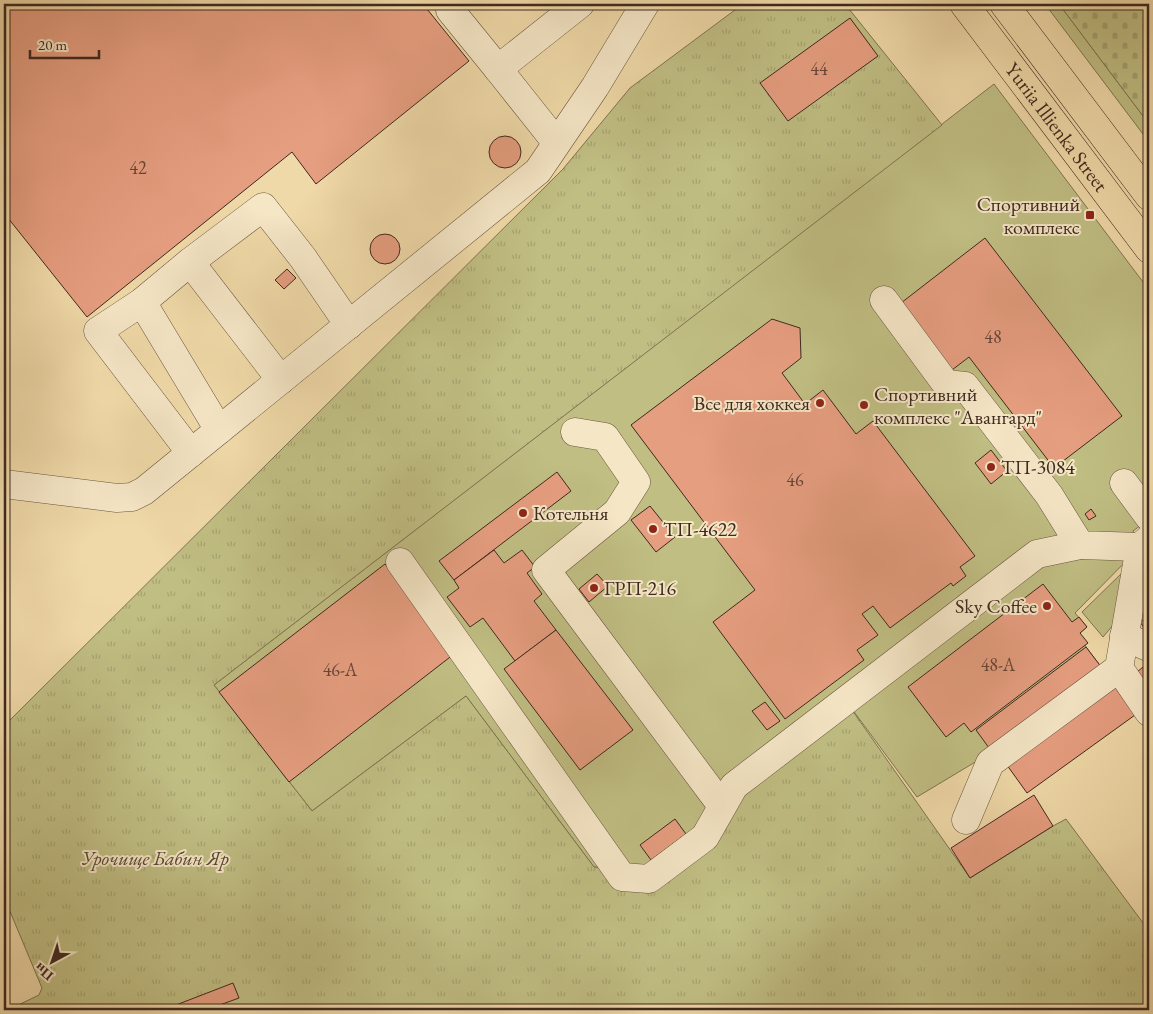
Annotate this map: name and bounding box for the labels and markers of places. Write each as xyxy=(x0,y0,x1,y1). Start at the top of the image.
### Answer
place label: Спортивний комплекс xyxy=(977,191,1080,240)
marker: Спортивний комплекс xyxy=(1084,209,1096,221)
place label: Спортивний комплекс "Авангард" xyxy=(874,381,1042,430)
place label: Все для хоккея xyxy=(694,390,810,416)
marker: Все для хоккея xyxy=(814,397,826,409)
marker: Спортивний комплекс "Авангард" xyxy=(858,399,870,411)
place label: ТП-3084 xyxy=(1001,454,1075,480)
marker: ТП-3084 xyxy=(985,461,997,473)
place label: Котельня xyxy=(533,500,609,526)
marker: Котельня xyxy=(517,507,529,519)
place label: ТП-4622 xyxy=(663,516,737,542)
marker: ТП-4622 xyxy=(647,523,659,535)
place label: ГРП-216 xyxy=(604,575,677,601)
marker: ГРП-216 xyxy=(588,582,600,594)
place label: Sky Coffee xyxy=(955,593,1037,619)
marker: Sky Coffee xyxy=(1041,600,1053,612)

